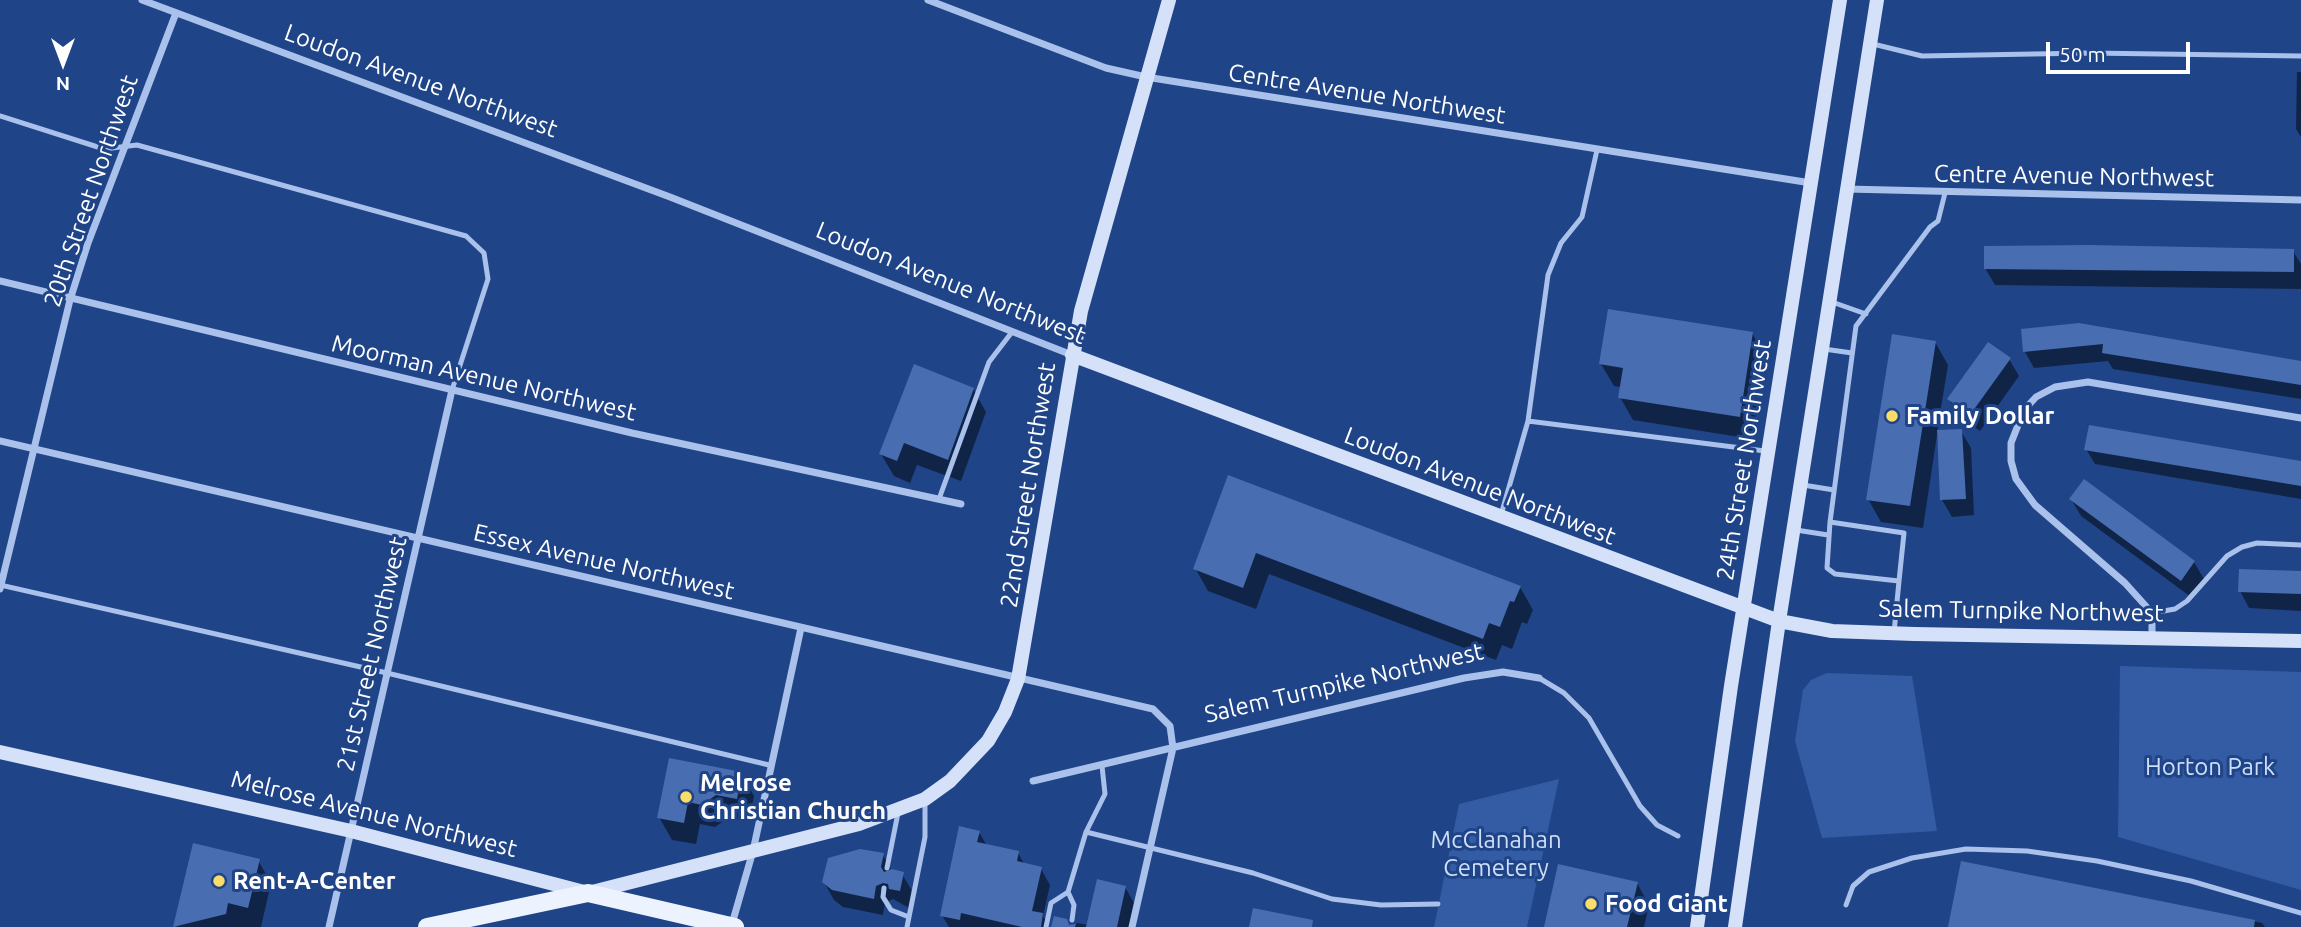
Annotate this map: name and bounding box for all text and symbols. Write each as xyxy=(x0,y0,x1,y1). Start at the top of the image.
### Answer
street label: Loudon Avenue Northwest xyxy=(280,18,562,144)
north arrow xyxy=(28,28,98,98)
scale bar xyxy=(2049,28,2192,72)
text: 50 m xyxy=(2059,42,2106,66)
street label: Centre Avenue Northwest xyxy=(1226,58,1508,130)
street label: 20th Street Northwest xyxy=(38,71,144,311)
street label: Centre Avenue Northwest xyxy=(1934,159,2214,193)
street label: Loudon Avenue Northwest xyxy=(812,216,1090,350)
street label: Moorman Avenue Northwest xyxy=(329,329,639,427)
street label: 24th Street Northwest xyxy=(1711,338,1777,582)
street label: 22nd Street Northwest xyxy=(994,360,1062,610)
place label: Family Dollar xyxy=(1906,402,2054,430)
marker: Family Dollar xyxy=(1884,408,1900,424)
street label: Loudon Avenue Northwest xyxy=(1340,421,1620,551)
street label: Essex Avenue Northwest xyxy=(471,518,737,606)
street label: 21st Street Northwest xyxy=(331,534,413,774)
street label: Salem Turnpike Northwest xyxy=(1878,594,2164,628)
street label: Salem Turnpike Northwest xyxy=(1202,637,1486,729)
park label: Horton Park xyxy=(2145,753,2275,781)
street label: Melrose Avenue Northwest xyxy=(228,764,520,864)
place label: Melrose Christian Church xyxy=(700,769,886,825)
marker: Melrose Christian Church xyxy=(678,789,694,805)
park label: McClanahan Cemetery xyxy=(1430,826,1562,882)
place label: Rent-A-Center xyxy=(233,867,396,895)
marker: Rent-A-Center xyxy=(211,873,227,889)
place label: Food Giant xyxy=(1605,890,1728,918)
marker: Food Giant xyxy=(1583,896,1599,912)

